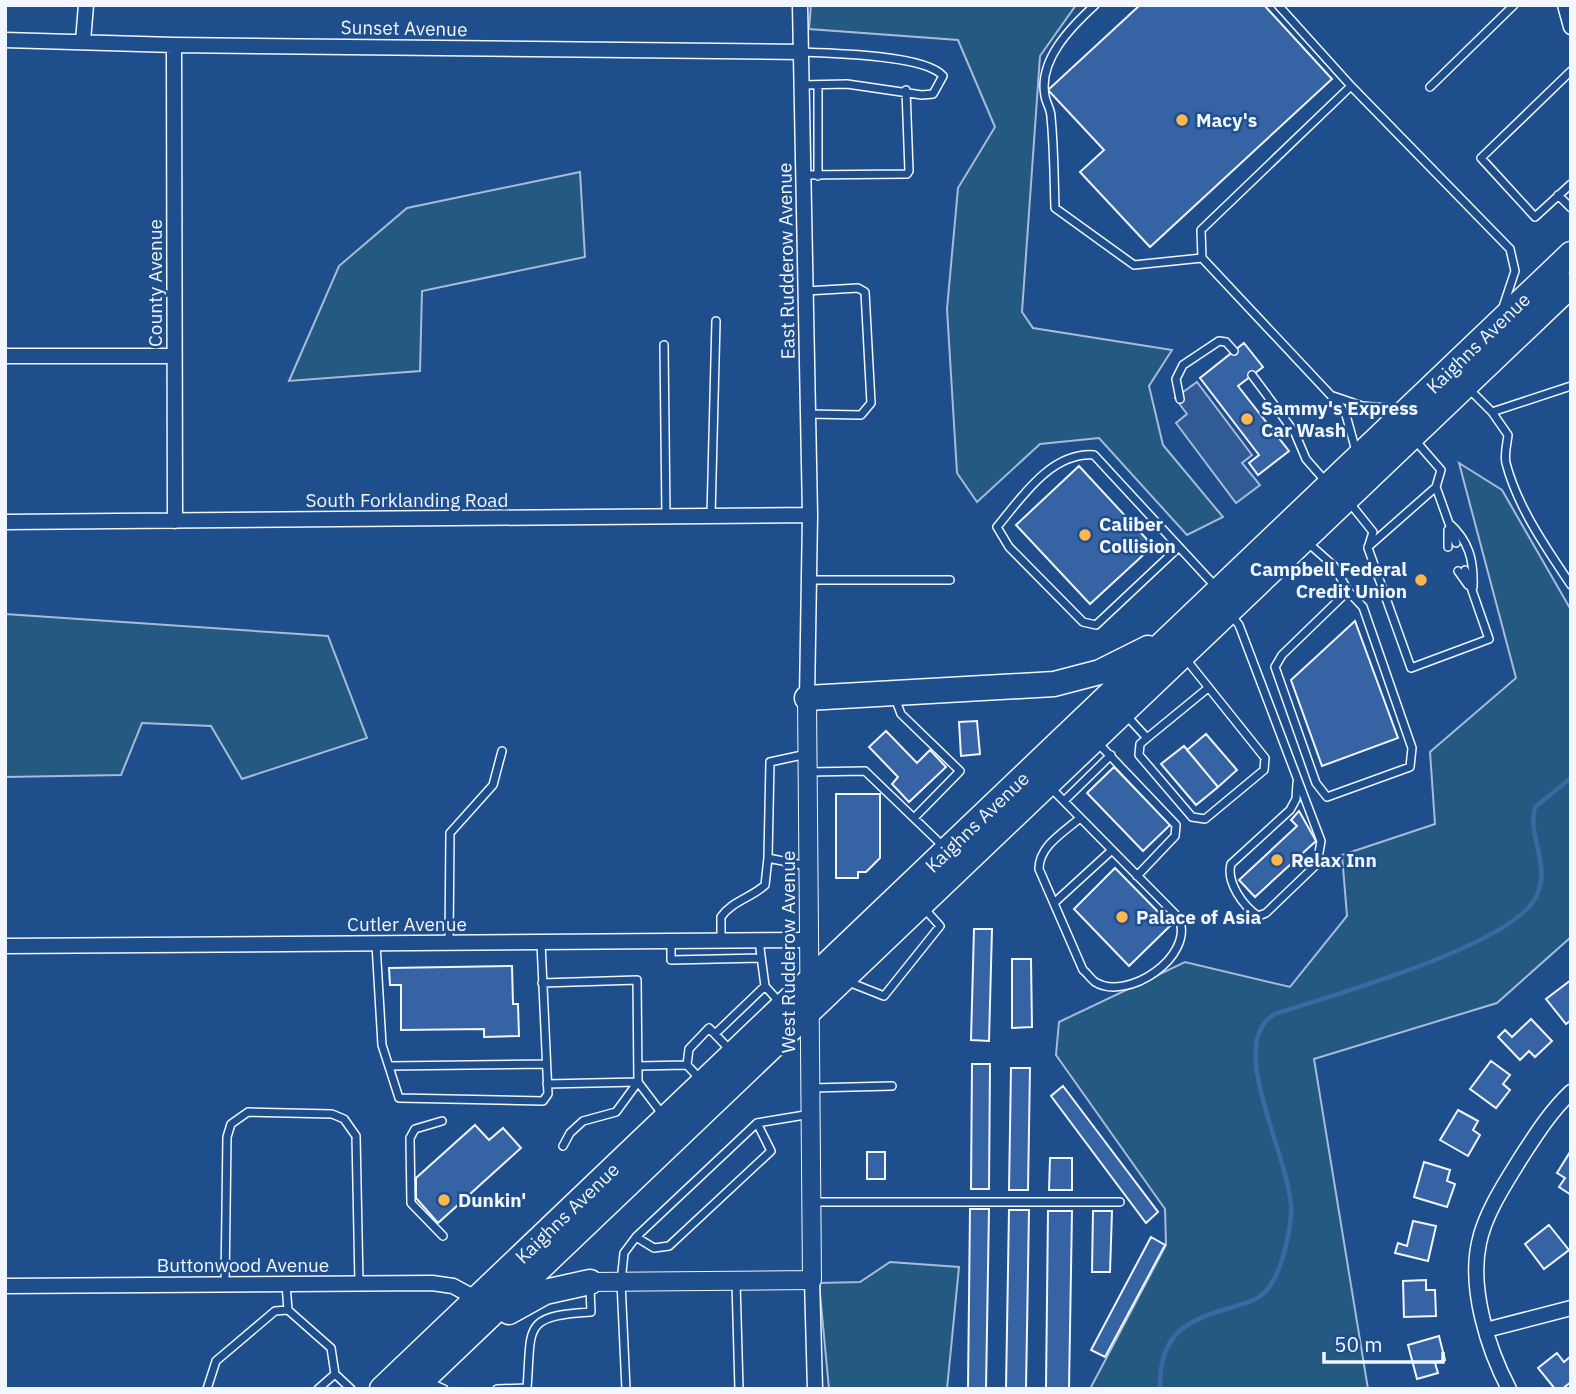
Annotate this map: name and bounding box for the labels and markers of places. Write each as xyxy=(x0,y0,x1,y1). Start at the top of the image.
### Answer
place label: Macy's xyxy=(1196,108,1257,132)
marker: Macy's xyxy=(1174,112,1190,128)
place label: Sammy's Express Car Wash xyxy=(1261,396,1418,442)
marker: Sammy's Express Car Wash xyxy=(1239,411,1255,427)
place label: Caliber Collision xyxy=(1099,512,1176,558)
marker: Caliber Collision xyxy=(1077,527,1093,543)
place label: Campbell Federal Credit Union xyxy=(1250,557,1407,603)
marker: Campbell Federal Credit Union xyxy=(1413,572,1429,588)
place label: Relax Inn xyxy=(1291,848,1377,872)
marker: Relax Inn xyxy=(1269,852,1285,868)
place label: Palace of Asia xyxy=(1136,905,1261,929)
marker: Palace of Asia xyxy=(1114,909,1130,925)
place label: Dunkin' xyxy=(458,1188,526,1212)
marker: Dunkin' xyxy=(436,1192,452,1208)

